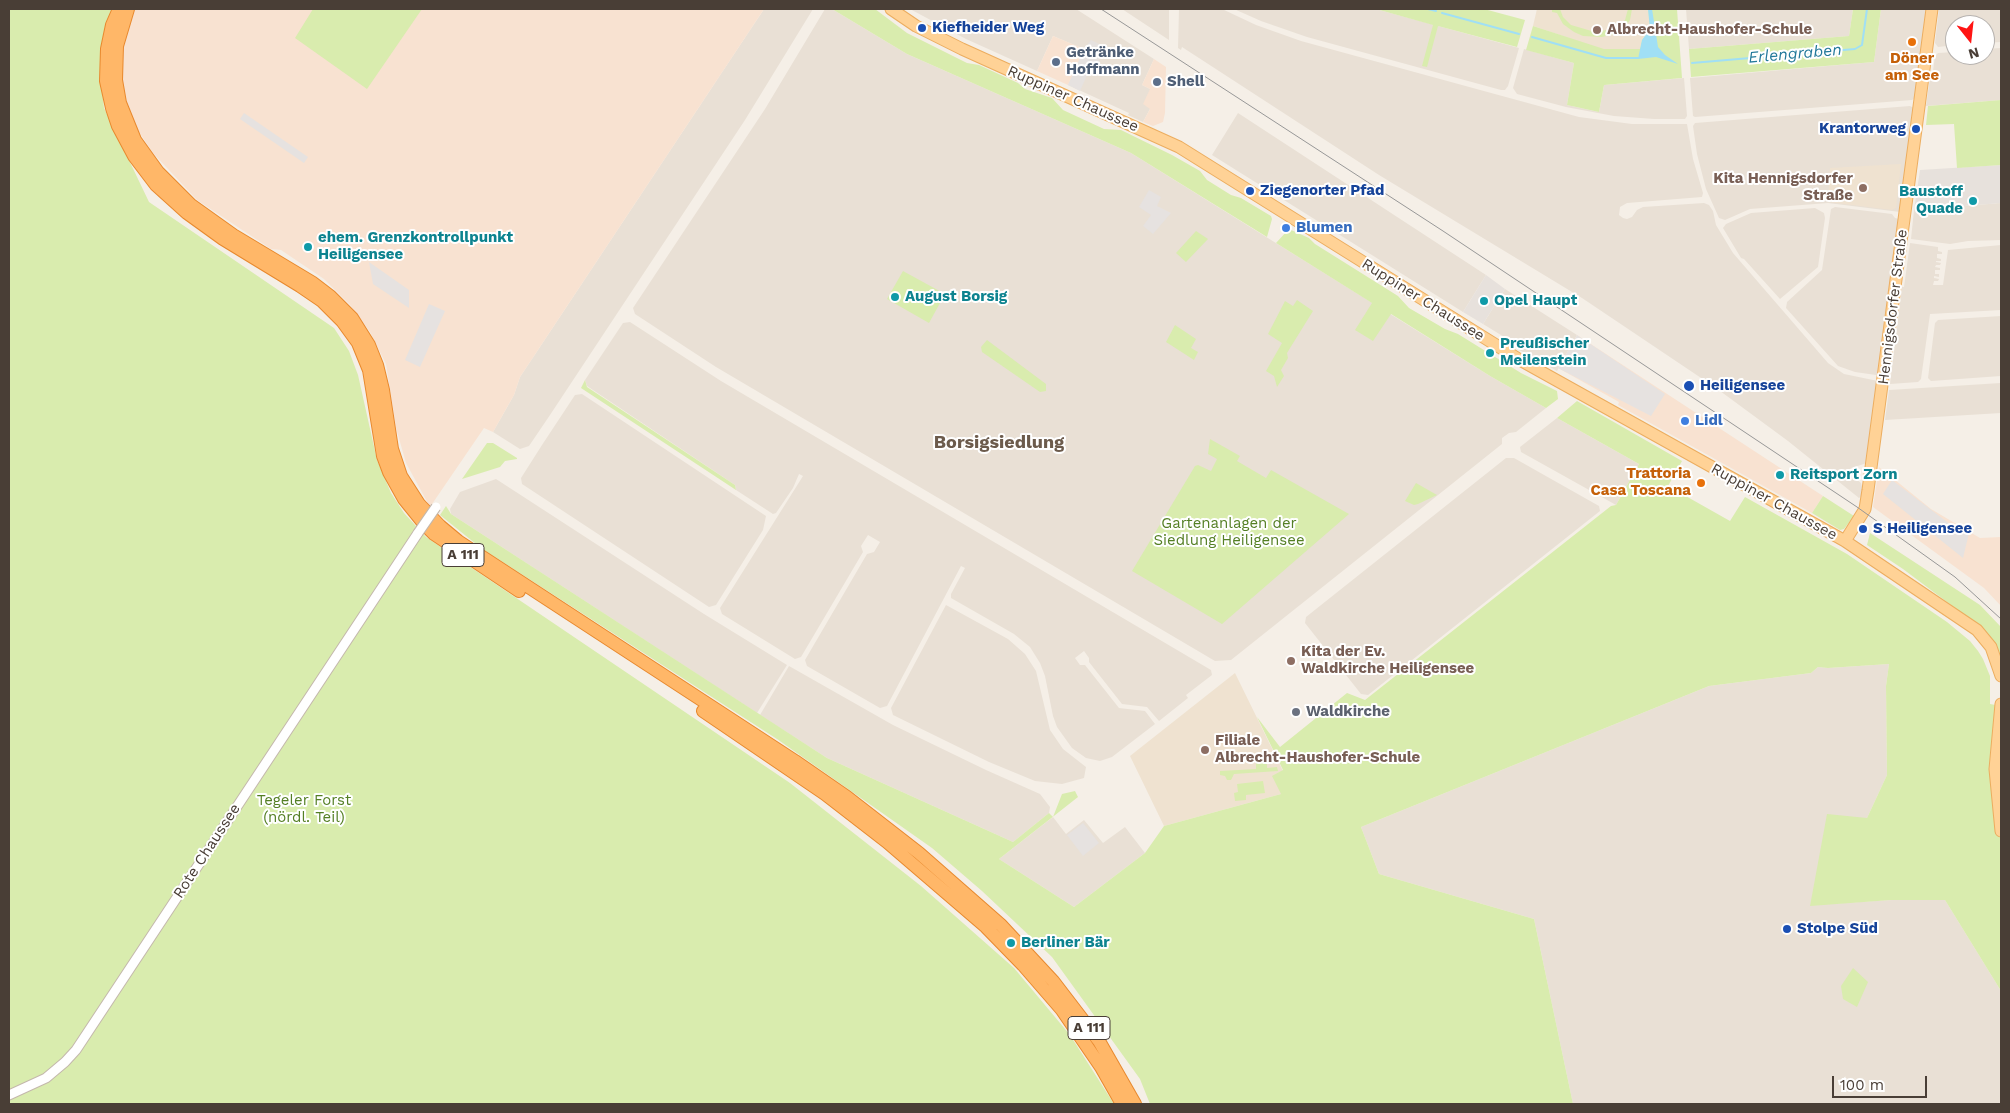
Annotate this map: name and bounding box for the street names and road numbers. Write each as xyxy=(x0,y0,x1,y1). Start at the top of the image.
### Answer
street label: Ruppiner Chaussee xyxy=(1005,62,1141,136)
street label: Hennigsdorfer Straße xyxy=(1875,228,1911,386)
street label: Ruppiner Chaussee xyxy=(1358,255,1488,345)
street label: Ruppiner Chaussee xyxy=(1708,460,1840,544)
road number: A 111 xyxy=(442,544,484,566)
street label: Rote Chaussee xyxy=(170,800,244,902)
road number: A 111 xyxy=(1068,1016,1110,1040)

